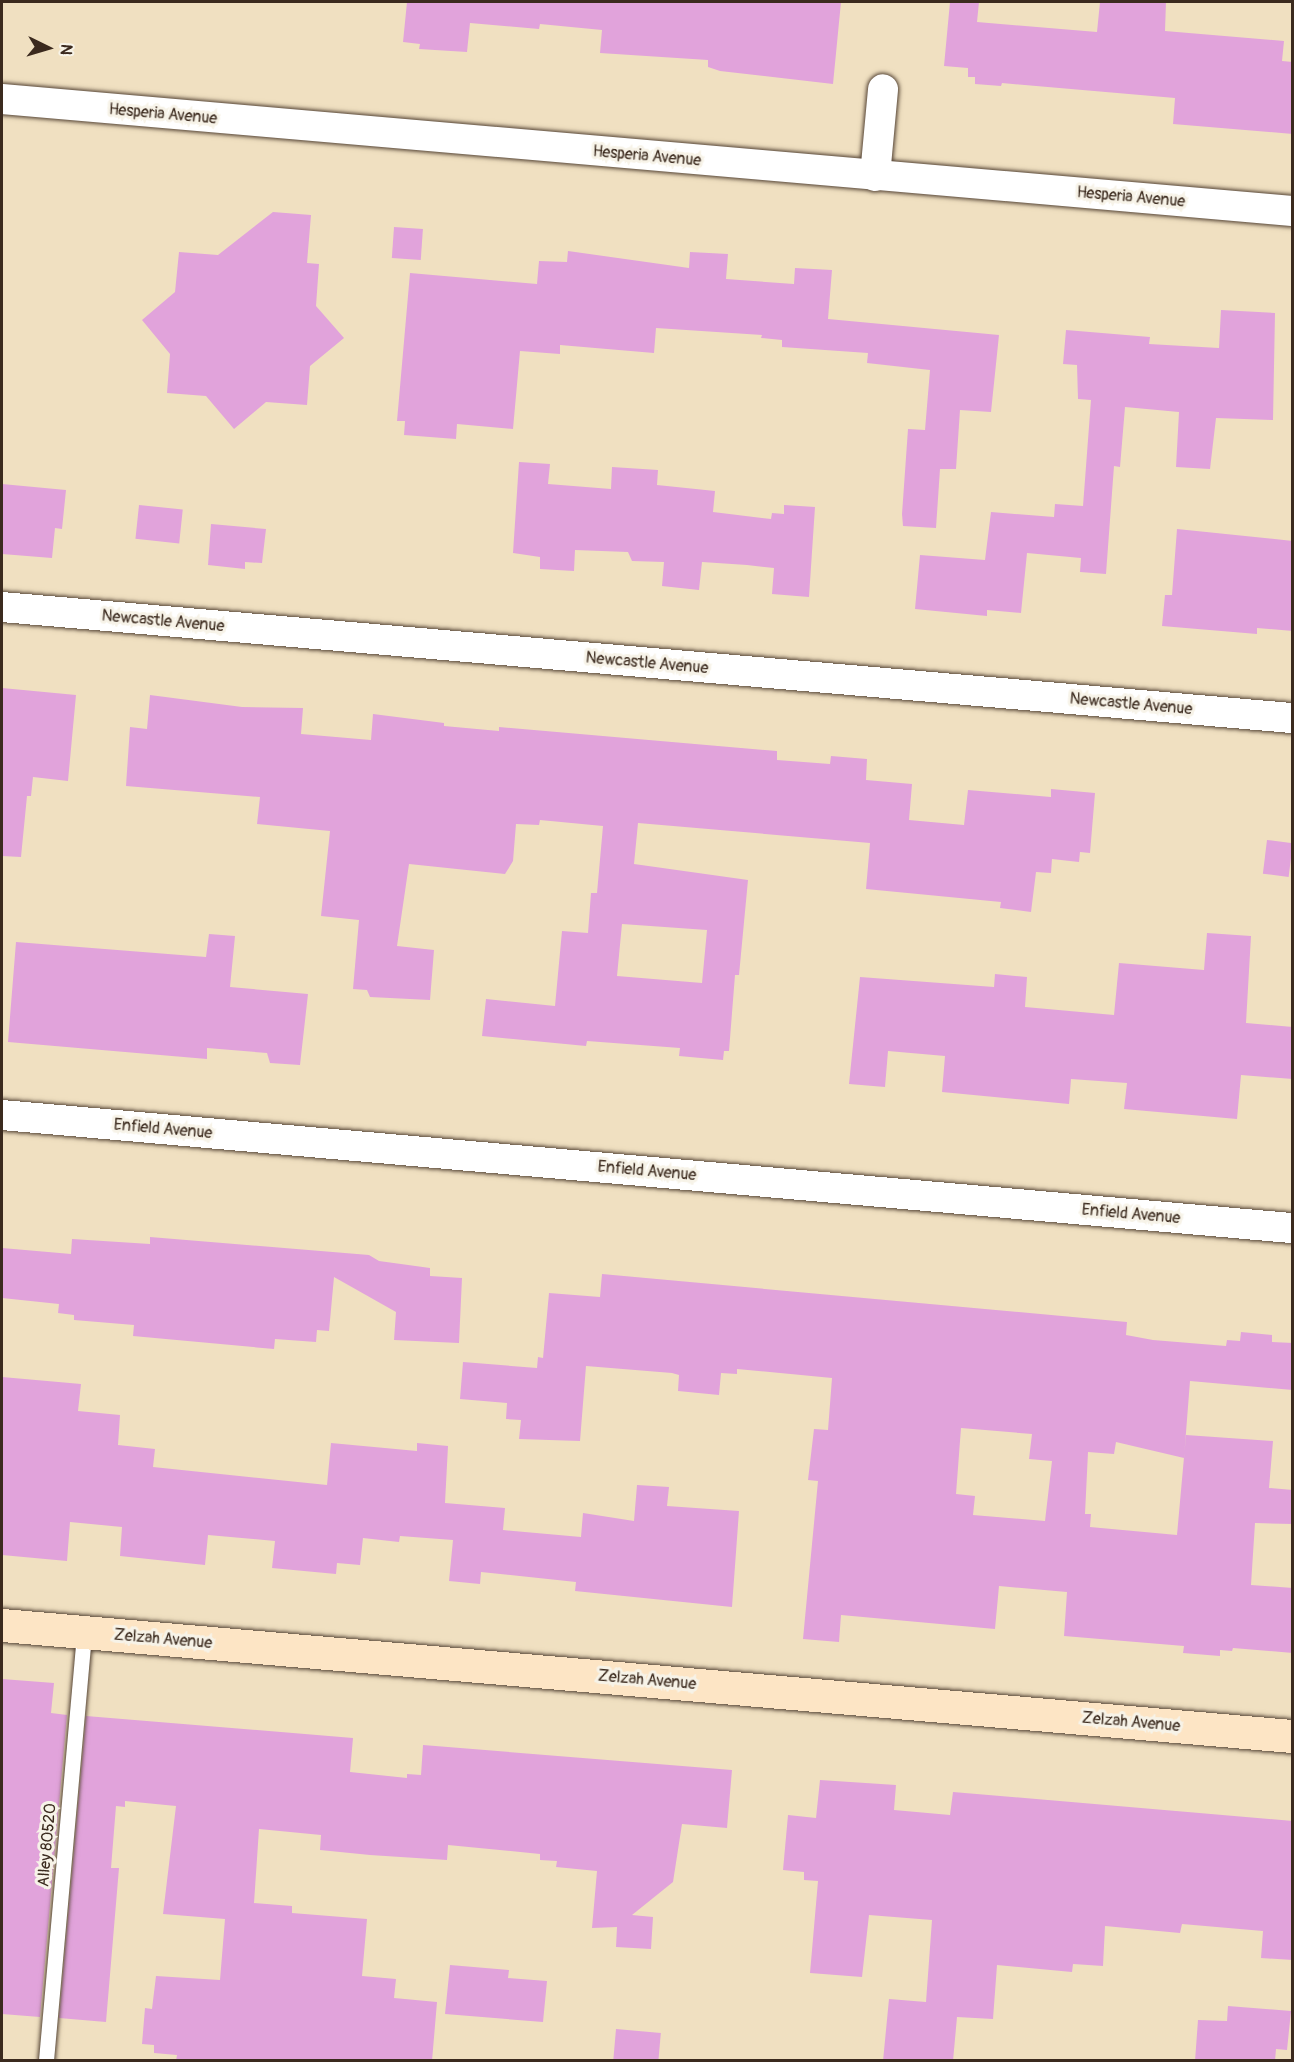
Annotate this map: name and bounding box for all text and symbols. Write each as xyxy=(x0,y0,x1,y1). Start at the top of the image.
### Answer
north arrow xyxy=(18,18,78,78)
text: N xyxy=(55,43,76,56)
street label: Hesperia Avenue xyxy=(108,100,218,128)
street label: Hesperia Avenue xyxy=(592,142,702,170)
street label: Hesperia Avenue xyxy=(1076,183,1186,211)
street label: Newcastle Avenue xyxy=(101,606,225,636)
street label: Newcastle Avenue xyxy=(585,648,709,678)
street label: Newcastle Avenue xyxy=(1069,689,1193,719)
street label: Enfield Avenue xyxy=(113,1115,213,1143)
street label: Enfield Avenue xyxy=(597,1157,697,1185)
street label: Enfield Avenue xyxy=(1081,1200,1181,1228)
street label: Zelzah Avenue xyxy=(113,1625,213,1653)
street label: Zelzah Avenue xyxy=(597,1666,697,1694)
street label: Zelzah Avenue xyxy=(1081,1708,1181,1736)
street label: Alley 80520 xyxy=(34,1802,60,1888)

